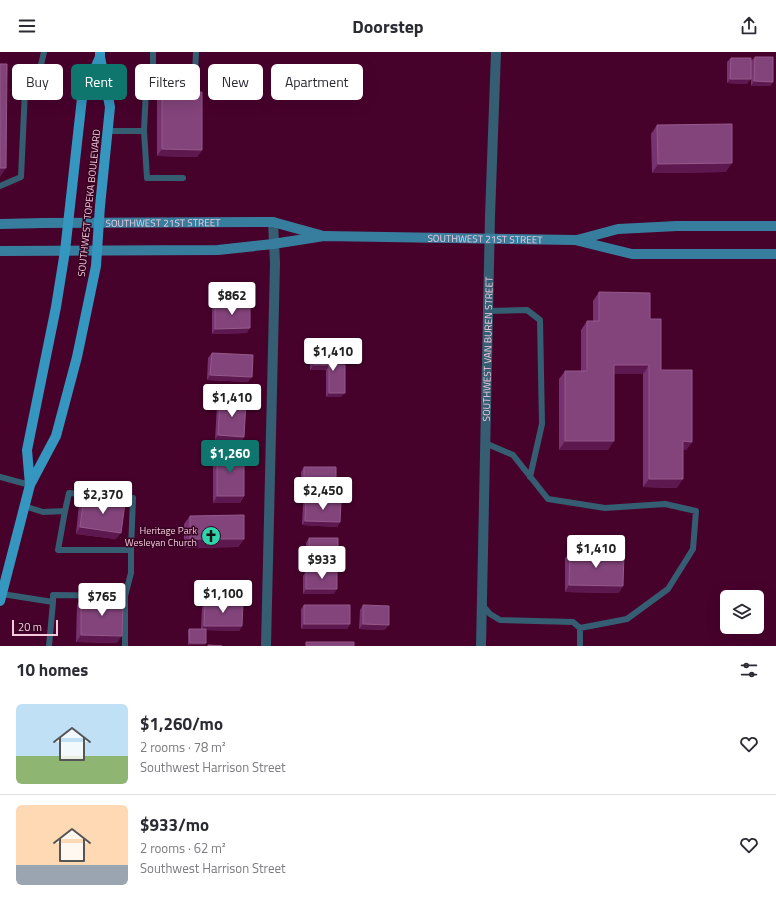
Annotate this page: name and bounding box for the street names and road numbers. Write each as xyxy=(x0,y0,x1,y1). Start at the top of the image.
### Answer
street label: SOUTHWEST TOPEKA BOULEVARD xyxy=(74,128,104,278)
street label: SOUTHWEST 21ST STREET xyxy=(105,215,221,230)
street label: SOUTHWEST 21ST STREET xyxy=(427,230,543,247)
street label: SOUTHWEST VAN BUREN STREET xyxy=(478,276,496,422)

